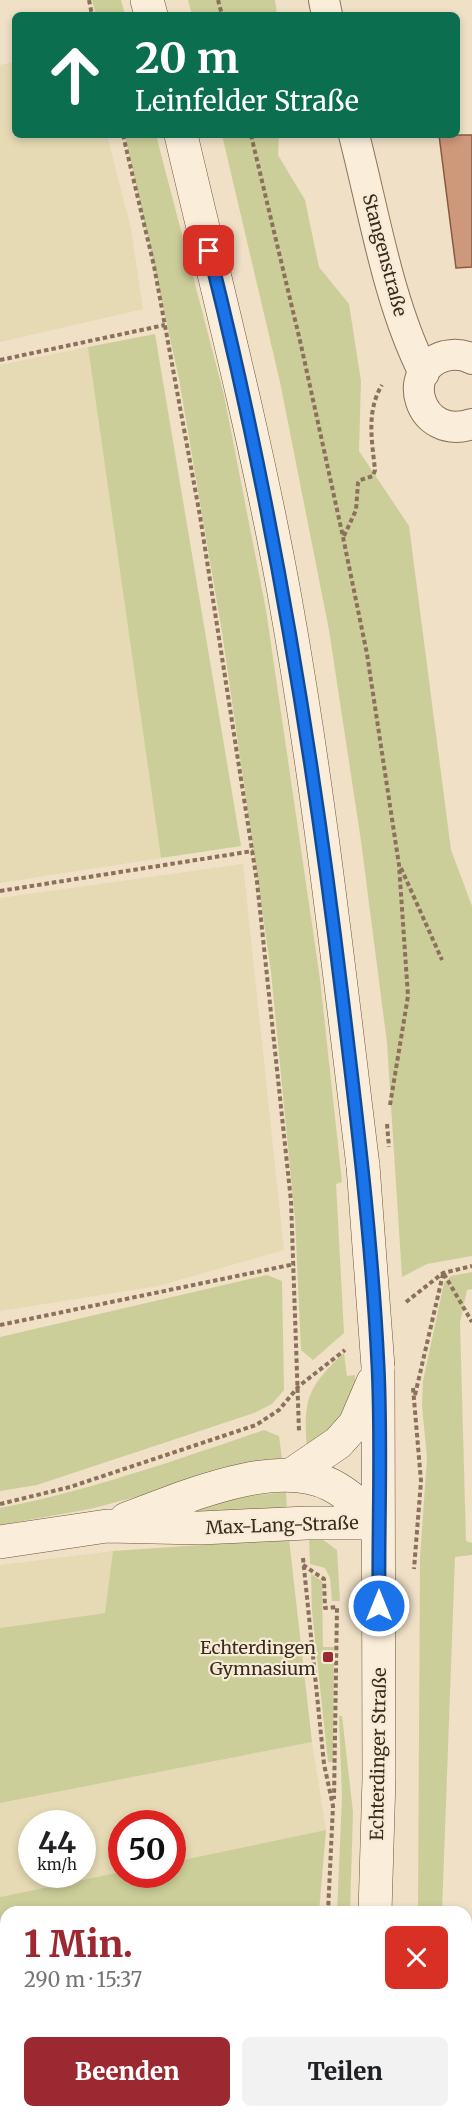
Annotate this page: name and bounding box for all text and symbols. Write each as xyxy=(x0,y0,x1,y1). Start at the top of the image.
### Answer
text: 20 m xyxy=(135,32,239,84)
icon: ahead xyxy=(36,36,114,114)
text: Leinfelder Straße xyxy=(135,84,359,118)
street label: Stangenstraße xyxy=(358,191,412,319)
pin xyxy=(183,225,234,276)
icon: arrive xyxy=(192,234,225,267)
street label: Max-Lang-Straße xyxy=(205,1511,359,1539)
position arrow xyxy=(347,1574,411,1638)
place label: Echterdingen Gymnasium xyxy=(200,1636,316,1680)
marker: Echterdingen Gymnasium xyxy=(321,1650,335,1664)
street label: Echterdinger Straße xyxy=(365,1667,391,1841)
speed limit sign: 50 xyxy=(108,1810,186,1888)
text: 44 xyxy=(38,1823,76,1861)
text: km/h xyxy=(37,1855,77,1874)
text: 1 Min. xyxy=(24,1922,133,1967)
button: close xyxy=(385,1926,448,1989)
text: 290 m · 15:37 xyxy=(24,1967,142,1992)
button: Beenden xyxy=(24,2037,230,2106)
button: Teilen xyxy=(242,2037,448,2106)

